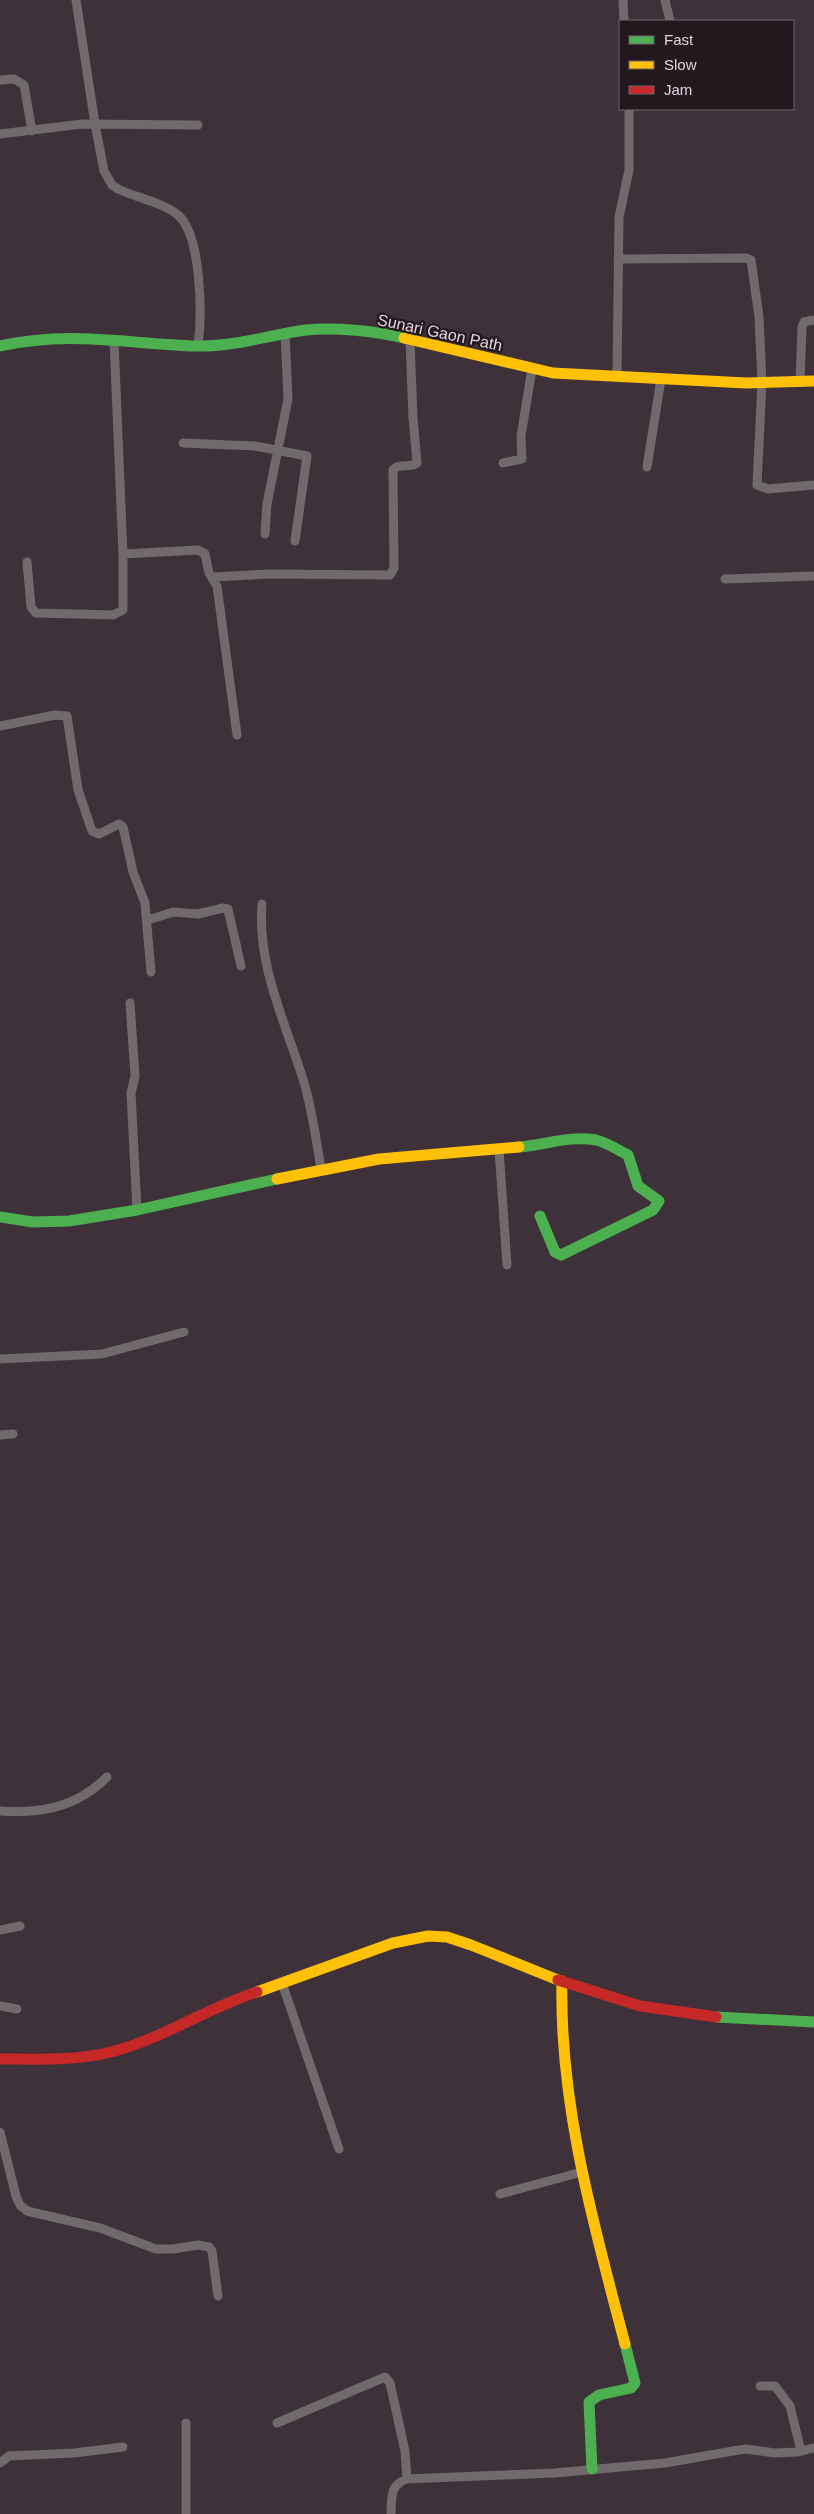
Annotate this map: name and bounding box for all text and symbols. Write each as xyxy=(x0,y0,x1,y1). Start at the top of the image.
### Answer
legend xyxy=(619,20,794,110)
text: Fast xyxy=(664,31,694,48)
text: Slow xyxy=(664,56,697,73)
text: Jam xyxy=(664,81,692,98)
street label: Sunari Gaon Path xyxy=(376,311,504,354)

